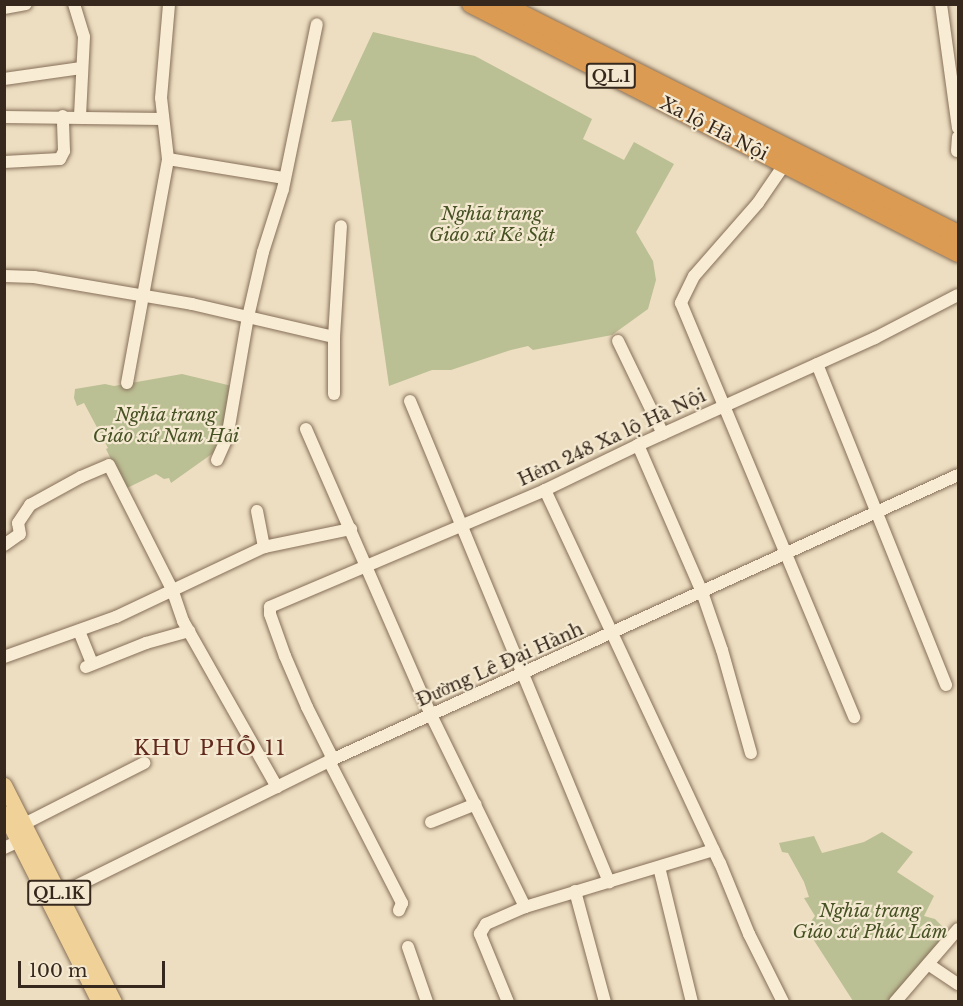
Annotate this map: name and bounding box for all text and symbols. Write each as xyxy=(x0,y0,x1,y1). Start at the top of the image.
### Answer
road number: QL.1 xyxy=(586,63,636,89)
street label: Xa lộ Hà Nội xyxy=(656,92,772,166)
park label: Nghĩa trang Giáo xứ Kẻ Sặt xyxy=(429,204,555,246)
street label: Hẻm 248 Xa lộ Hà Nội xyxy=(514,385,710,491)
park label: Nghĩa trang Giáo xứ Nam Hải xyxy=(92,405,240,448)
street label: Đường Lê Đại Hành xyxy=(413,618,587,712)
district label: KHU PHỐ 11 xyxy=(133,735,287,761)
road number: QL.1K xyxy=(26,880,92,906)
park label: Nghĩa trang Giáo xứ Phúc Lâm xyxy=(793,901,947,944)
scale bar xyxy=(21,949,168,987)
text: 100 m xyxy=(29,960,87,982)

